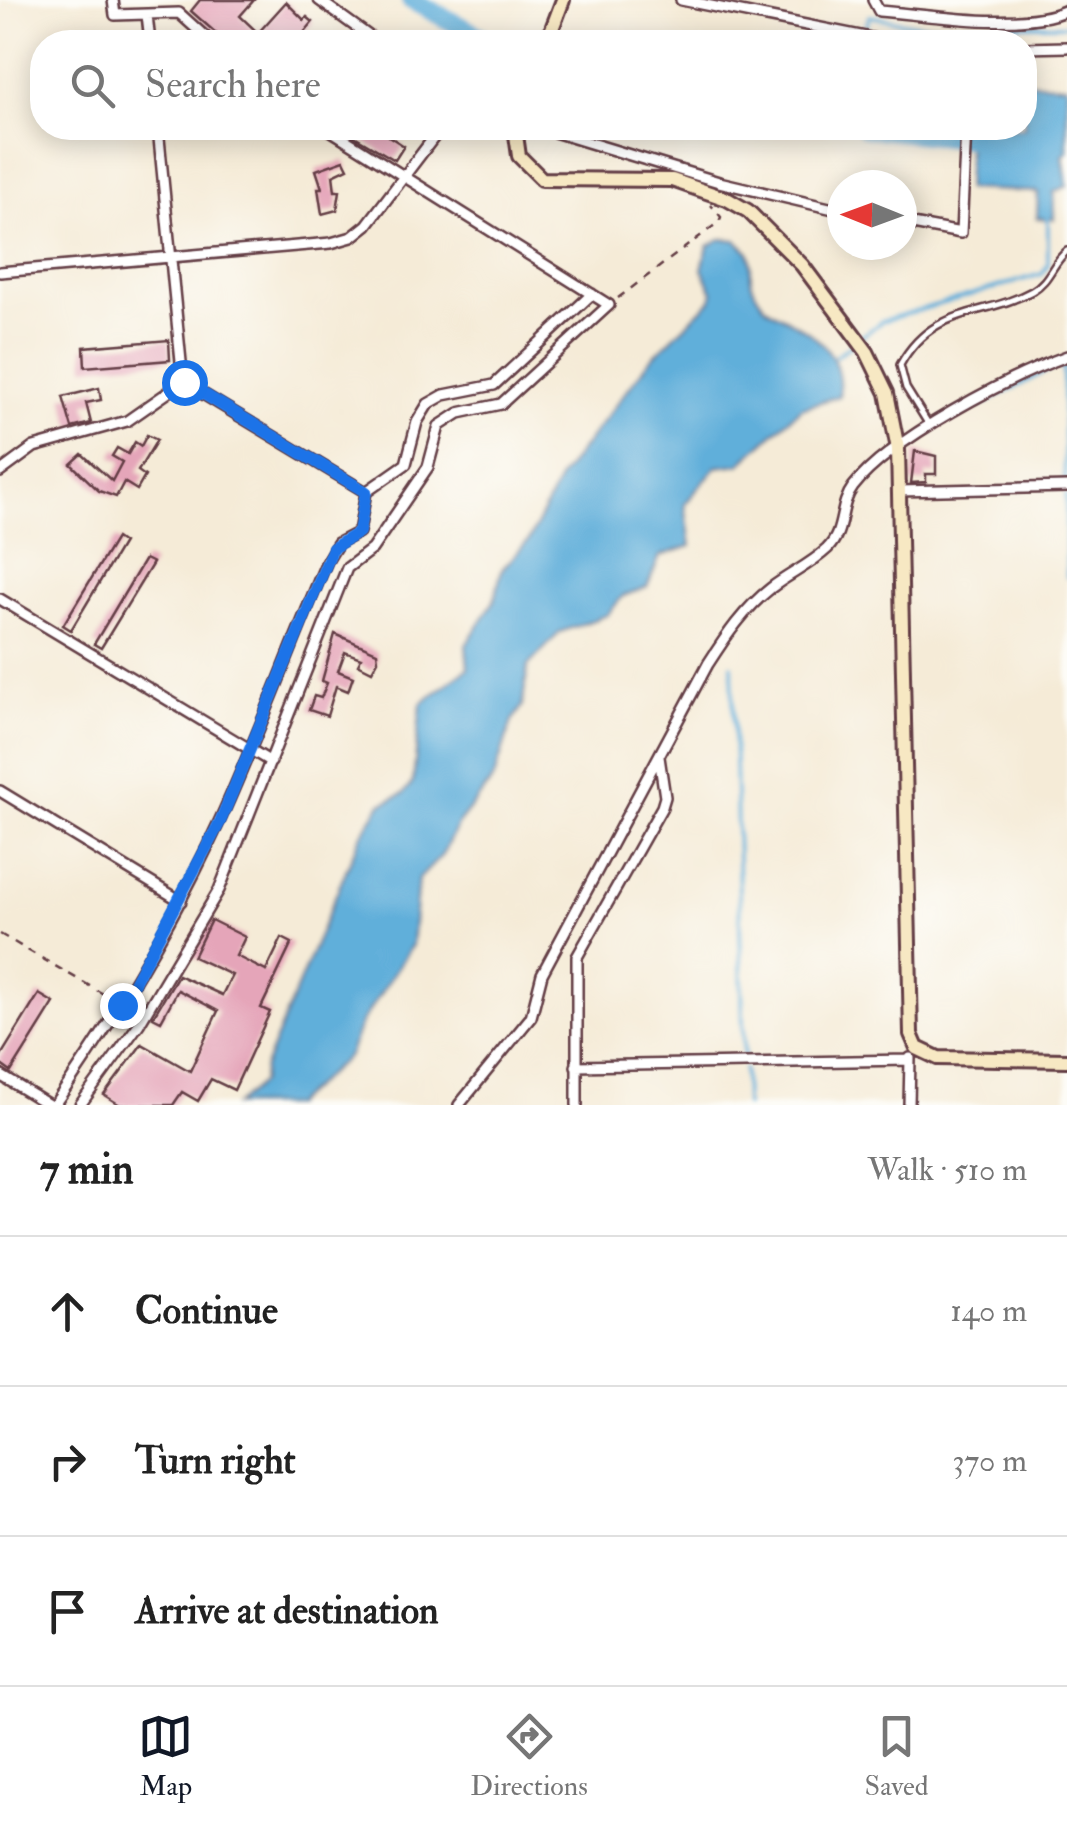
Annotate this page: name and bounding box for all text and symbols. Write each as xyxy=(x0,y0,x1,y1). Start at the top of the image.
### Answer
search box xyxy=(30,30,1037,140)
icon: search xyxy=(65,58,120,113)
text: Search here xyxy=(145,61,321,109)
north arrow xyxy=(827,170,917,260)
route start xyxy=(162,360,208,406)
route end xyxy=(100,983,146,1029)
text: 7 min xyxy=(40,1144,134,1196)
text: Walk · 510 m xyxy=(868,1150,1027,1190)
icon: ahead xyxy=(40,1284,95,1339)
text: Continue xyxy=(135,1287,278,1335)
text: 140 m xyxy=(950,1291,1027,1331)
icon: right xyxy=(40,1434,95,1489)
text: Turn right xyxy=(135,1437,296,1485)
text: 370 m xyxy=(952,1441,1027,1481)
icon: arrive xyxy=(40,1584,95,1639)
text: Arrive at destination xyxy=(135,1587,439,1635)
tab: Map xyxy=(138,1709,193,1804)
tab: Directions xyxy=(470,1709,588,1804)
tab: Saved xyxy=(865,1709,929,1804)

